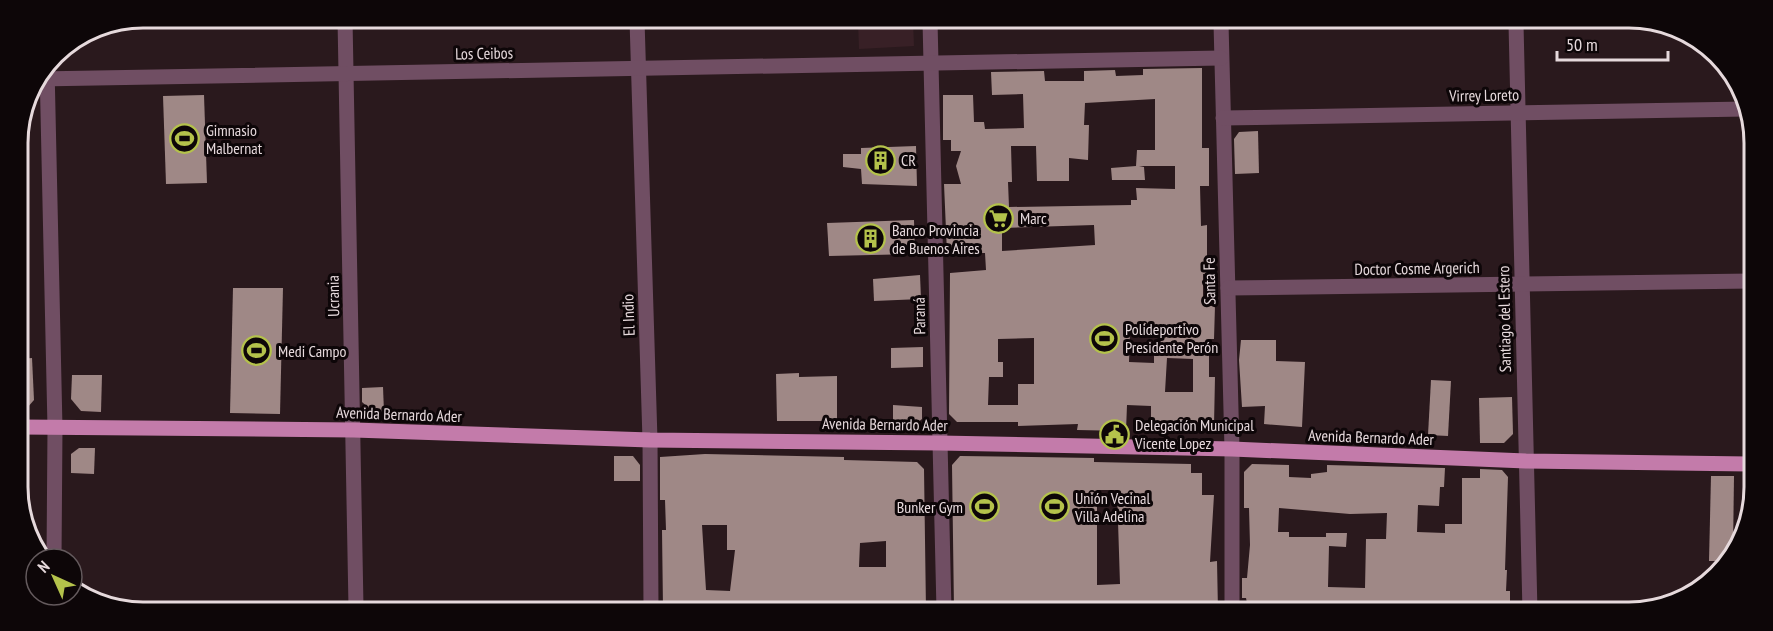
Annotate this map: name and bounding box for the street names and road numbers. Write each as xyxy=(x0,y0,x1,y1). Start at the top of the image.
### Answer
street label: Los Ceibos xyxy=(455,42,513,64)
street label: Virrey Loreto xyxy=(1448,84,1519,106)
street label: Santa Fe xyxy=(1199,257,1219,305)
street label: Doctor Cosme Argerich xyxy=(1354,257,1480,279)
street label: Santiago del Estero xyxy=(1493,265,1515,373)
street label: Ucrania xyxy=(323,275,343,317)
street label: El Indio xyxy=(617,294,639,336)
street label: Paraná xyxy=(909,297,929,335)
street label: Avenida Bernardo Ader xyxy=(336,402,463,426)
street label: Avenida Bernardo Ader xyxy=(822,413,949,435)
street label: Avenida Bernardo Ader xyxy=(1308,425,1435,449)

